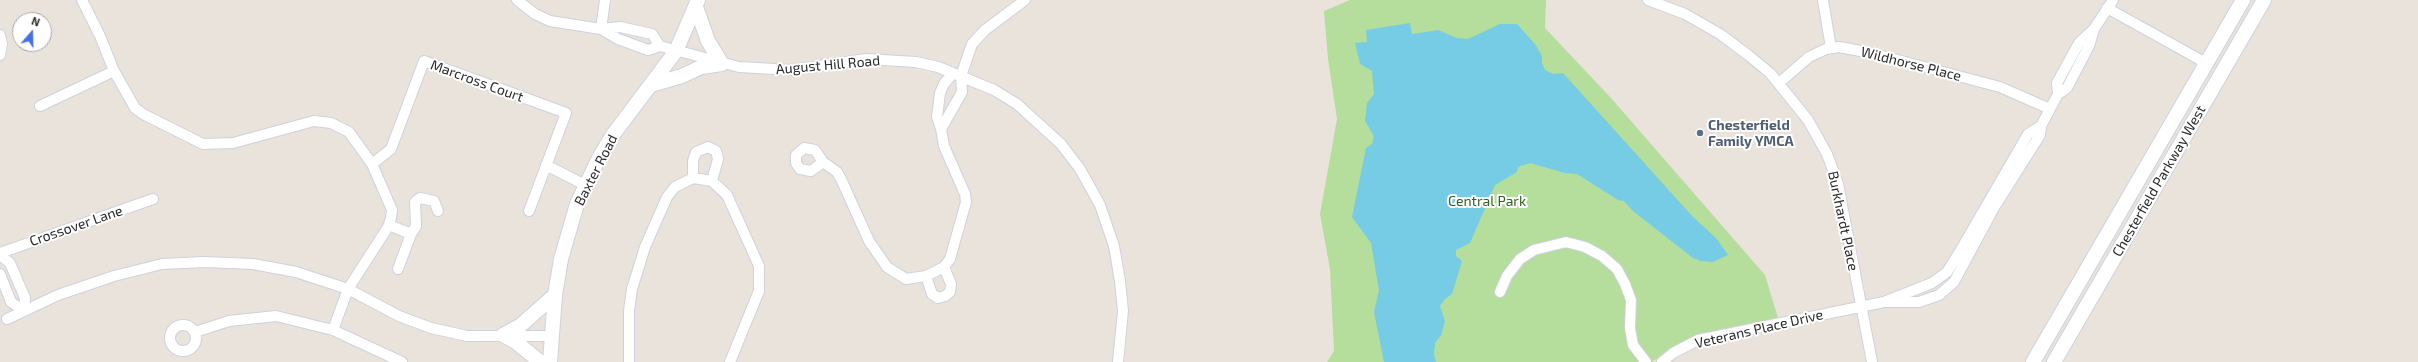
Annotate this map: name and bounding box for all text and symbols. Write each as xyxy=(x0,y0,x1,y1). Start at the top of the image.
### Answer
north arrow xyxy=(12,12,52,52)
text: N xyxy=(30,14,42,29)
street label: Wildhorse Place xyxy=(1859,43,1963,85)
street label: August Hill Road xyxy=(775,52,881,78)
street label: Marcross Court xyxy=(428,56,526,106)
street label: Chesterfield Parkway West xyxy=(2109,102,2209,260)
place label: Chesterfield Family YMCA xyxy=(1708,117,1794,150)
marker: Chesterfield Family YMCA xyxy=(1695,128,1705,138)
street label: Baxter Road xyxy=(571,132,621,208)
street label: Burkhardt Place xyxy=(1824,170,1862,272)
park label: Central Park xyxy=(1448,193,1526,209)
street label: Crossover Lane xyxy=(27,202,125,250)
street label: Veterans Place Drive xyxy=(1693,306,1825,352)

